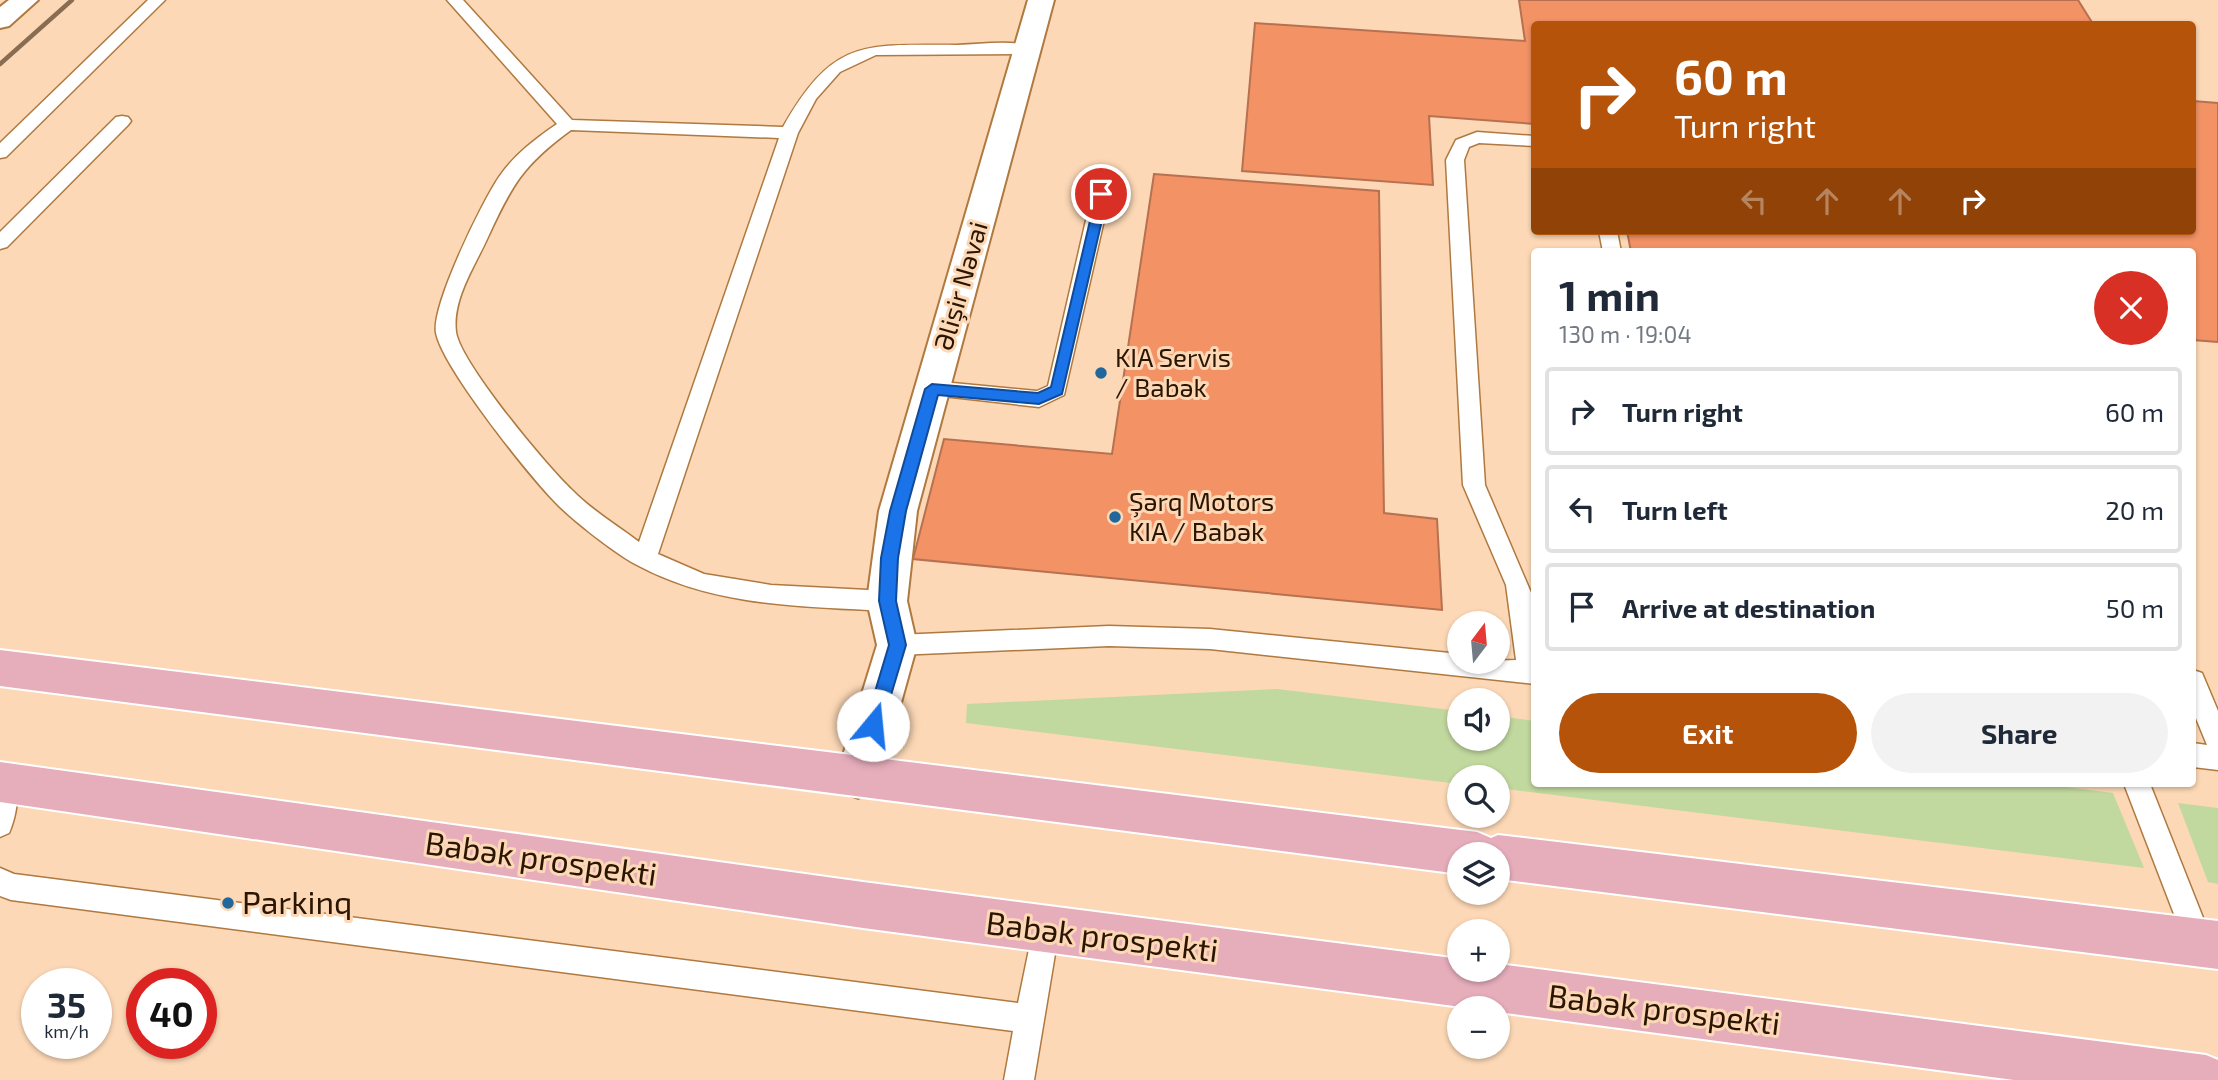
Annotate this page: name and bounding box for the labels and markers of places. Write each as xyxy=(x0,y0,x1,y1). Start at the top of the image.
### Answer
pin xyxy=(1071,164,1131,224)
place label: KIA Servis / Babək xyxy=(1115,341,1231,402)
marker: KIA Servis / Babək xyxy=(1093,365,1109,381)
place label: Şərq Motors KIA / Babək xyxy=(1129,485,1274,546)
marker: Şərq Motors KIA / Babək xyxy=(1107,509,1123,525)
place label: Parkinq xyxy=(242,882,352,920)
marker: Parkinq xyxy=(220,895,236,911)

